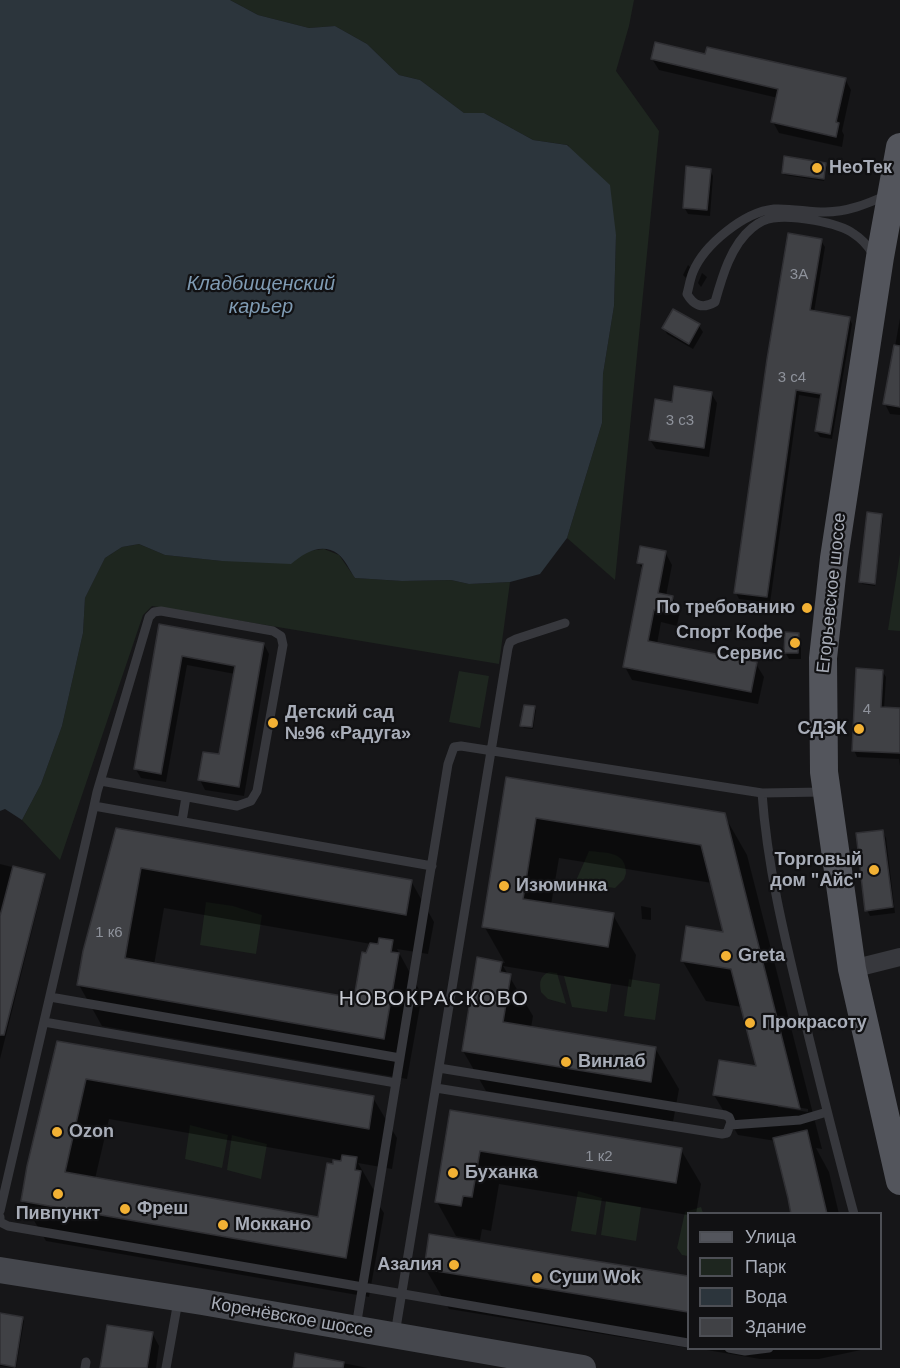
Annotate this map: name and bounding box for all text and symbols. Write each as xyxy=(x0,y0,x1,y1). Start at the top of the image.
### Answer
place label: НеоТек xyxy=(829,157,892,179)
marker: НеоТек xyxy=(810,161,824,175)
house number: 3А xyxy=(790,266,808,284)
water label: Кладбищенский карьер xyxy=(187,272,335,319)
house number: 3 с4 xyxy=(778,369,806,387)
house number: 3 с3 xyxy=(666,412,694,430)
street label: Егорьевское шоссе xyxy=(813,512,851,674)
place label: По требованию xyxy=(656,597,795,619)
marker: По требованию xyxy=(800,601,814,615)
place label: Спорт Кофе Сервис xyxy=(676,622,783,664)
marker: Спорт Кофе Сервис xyxy=(788,636,802,650)
house number: 4 xyxy=(863,701,871,719)
place label: Детский сад №96 «Радуга» xyxy=(285,702,411,744)
marker: Детский сад №96 «Радуга» xyxy=(266,716,280,730)
place label: СДЭК xyxy=(798,718,847,740)
marker: СДЭК xyxy=(852,722,866,736)
place label: Торговый дом "Айс" xyxy=(770,849,862,892)
marker: Торговый дом "Айс" xyxy=(867,863,881,877)
place label: Изюминка xyxy=(516,875,607,897)
marker: Изюминка xyxy=(497,879,511,893)
house number: 1 к6 xyxy=(95,924,123,942)
place label: Greta xyxy=(738,945,785,967)
marker: Greta xyxy=(719,949,733,963)
district label: НОВОКРАСКОВО xyxy=(339,986,529,1012)
place label: Прокрасоту xyxy=(762,1012,867,1034)
marker: Прокрасоту xyxy=(743,1016,757,1030)
place label: Винлаб xyxy=(578,1051,646,1073)
marker: Винлаб xyxy=(559,1055,573,1069)
place label: Ozon xyxy=(69,1121,114,1143)
marker: Ozon xyxy=(50,1125,64,1139)
house number: 1 к2 xyxy=(585,1148,613,1166)
place label: Буханка xyxy=(465,1162,538,1184)
marker: Буханка xyxy=(446,1166,460,1180)
marker: Пивпункт xyxy=(51,1187,65,1201)
place label: Фреш xyxy=(137,1198,188,1220)
marker: Фреш xyxy=(118,1202,132,1216)
place label: Пивпункт xyxy=(16,1203,100,1225)
legend xyxy=(687,1212,882,1350)
place label: Моккано xyxy=(235,1214,311,1236)
marker: Моккано xyxy=(216,1218,230,1232)
text: Улица xyxy=(745,1227,796,1247)
place label: Азалия xyxy=(377,1254,442,1276)
text: Парк xyxy=(745,1257,786,1277)
marker: Азалия xyxy=(447,1258,461,1272)
place label: Суши Wok xyxy=(549,1267,641,1289)
marker: Суши Wok xyxy=(530,1271,544,1285)
text: Вода xyxy=(745,1287,787,1307)
street label: Коренёвское шоссе xyxy=(209,1293,375,1343)
text: Здание xyxy=(745,1317,806,1337)

